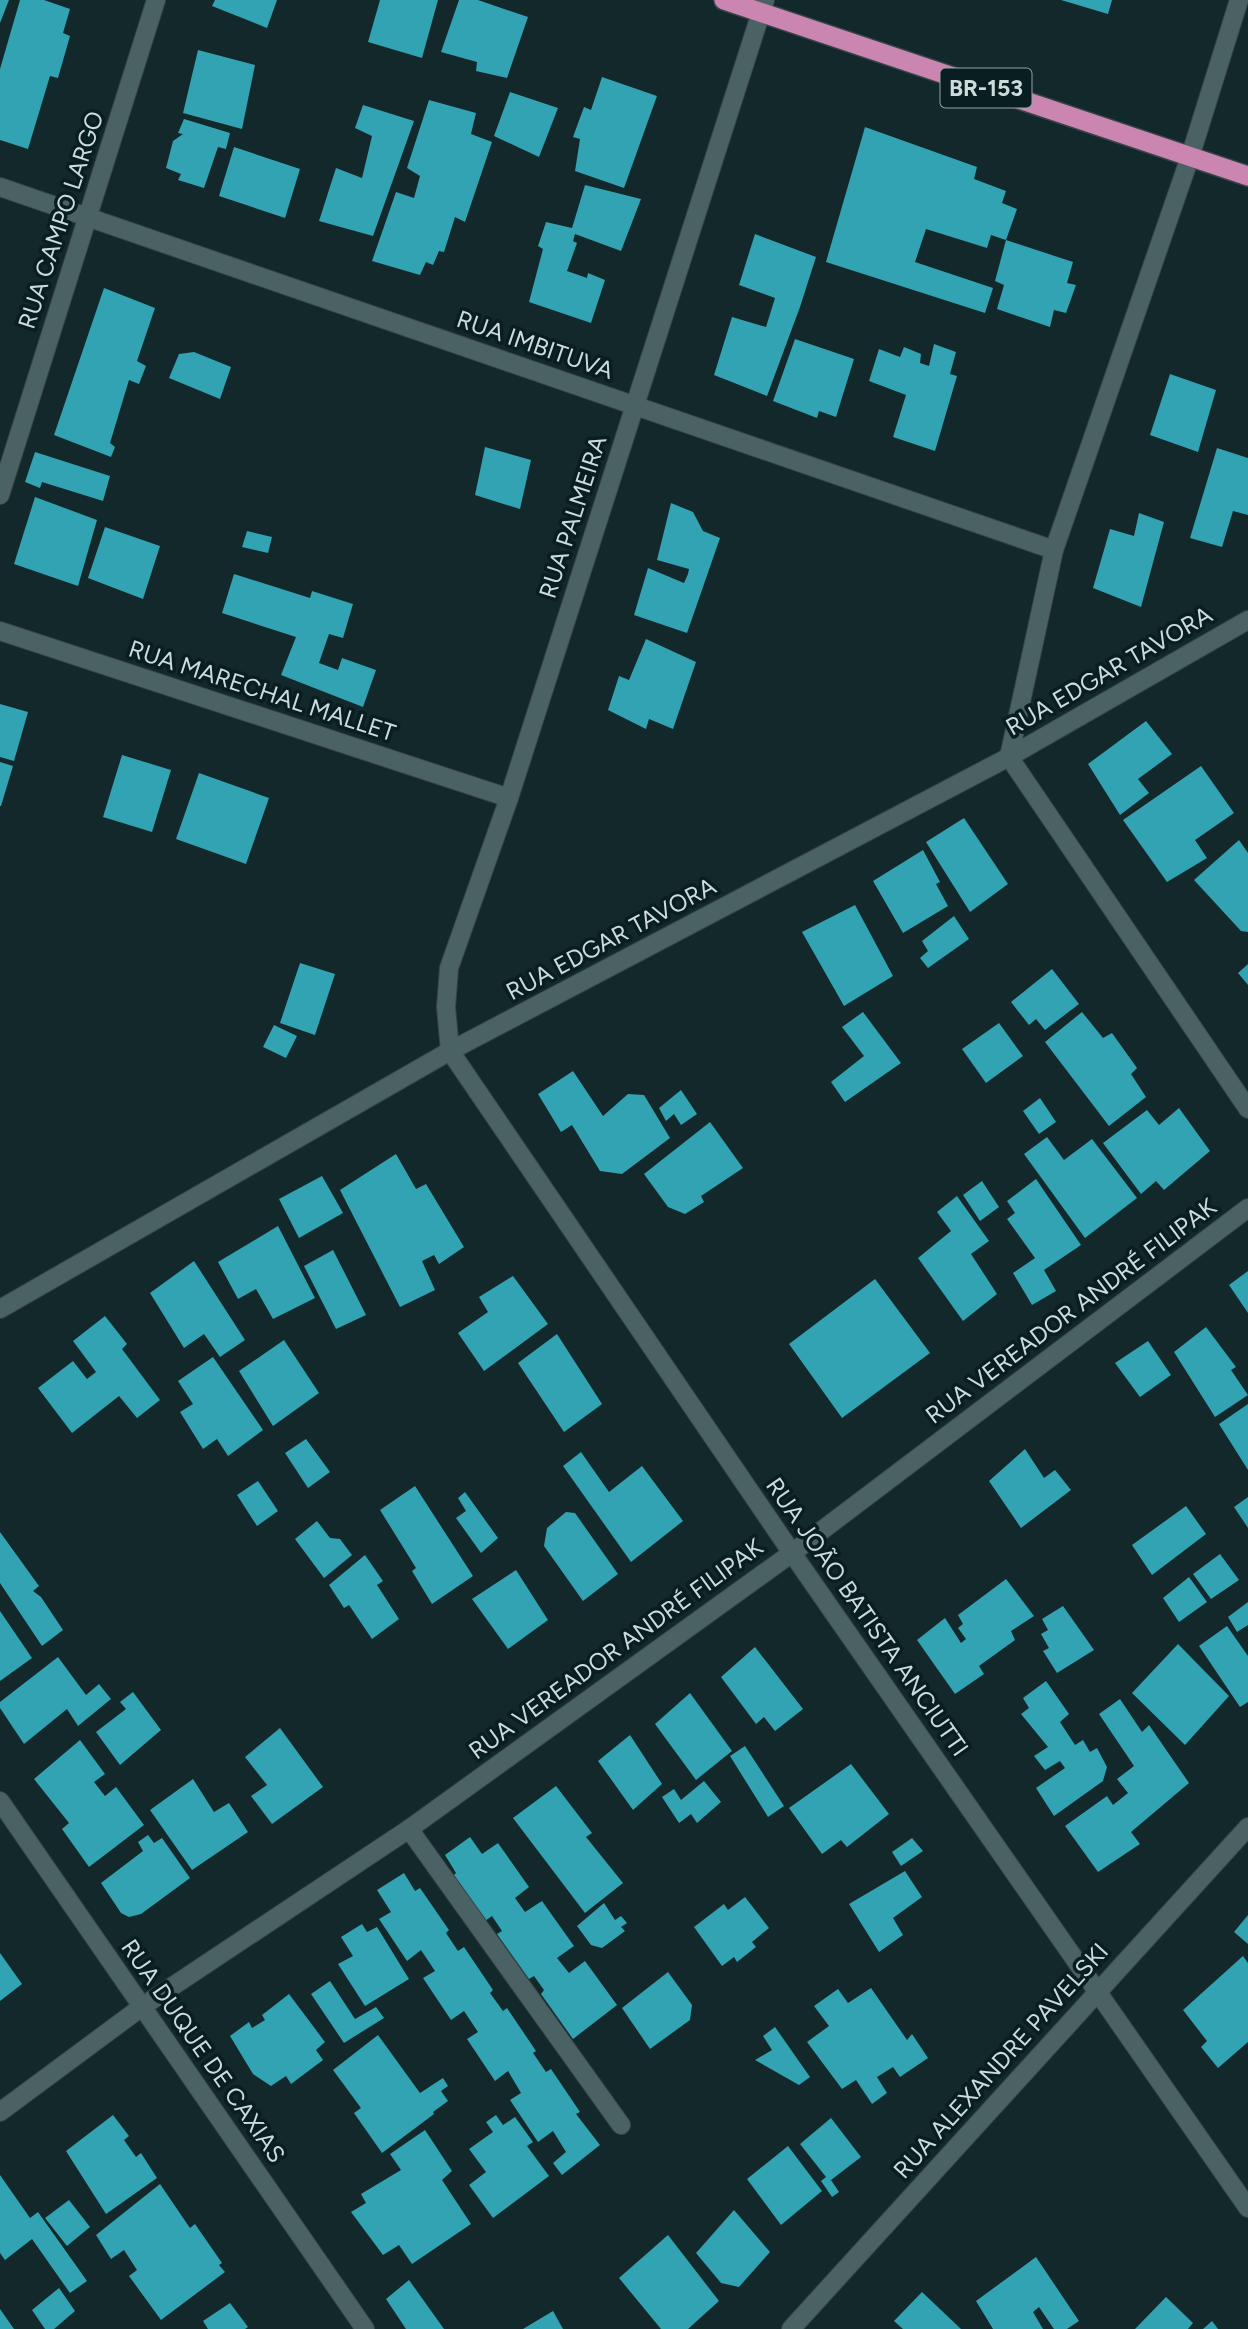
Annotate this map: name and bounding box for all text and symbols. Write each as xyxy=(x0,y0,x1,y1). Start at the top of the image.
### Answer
road number: BR-153 xyxy=(940,68,1032,108)
street label: RUA CAMPO LARGO xyxy=(12,107,109,332)
street label: RUA IMBITUVA xyxy=(453,304,618,385)
street label: RUA PALMEIRA xyxy=(533,431,613,602)
street label: RUA EDGAR TAVORA xyxy=(1000,599,1218,741)
street label: RUA MARECHAL MALLET xyxy=(125,634,399,747)
street label: RUA EDGAR TAVORA xyxy=(501,871,721,1006)
street label: RUA VEREADOR ANDRÉ FILIPAK xyxy=(920,1192,1222,1429)
street label: RUA JOÃO BATISTA ANCIUTTI xyxy=(760,1472,975,1762)
street label: RUA VEREADOR ANDRÉ FILIPAK xyxy=(463,1532,769,1765)
street label: RUA DUQUE DE CAXIAS xyxy=(115,1933,292,2168)
street label: RUA ALEXANDRE PAVELSKI xyxy=(887,1937,1114,2184)

